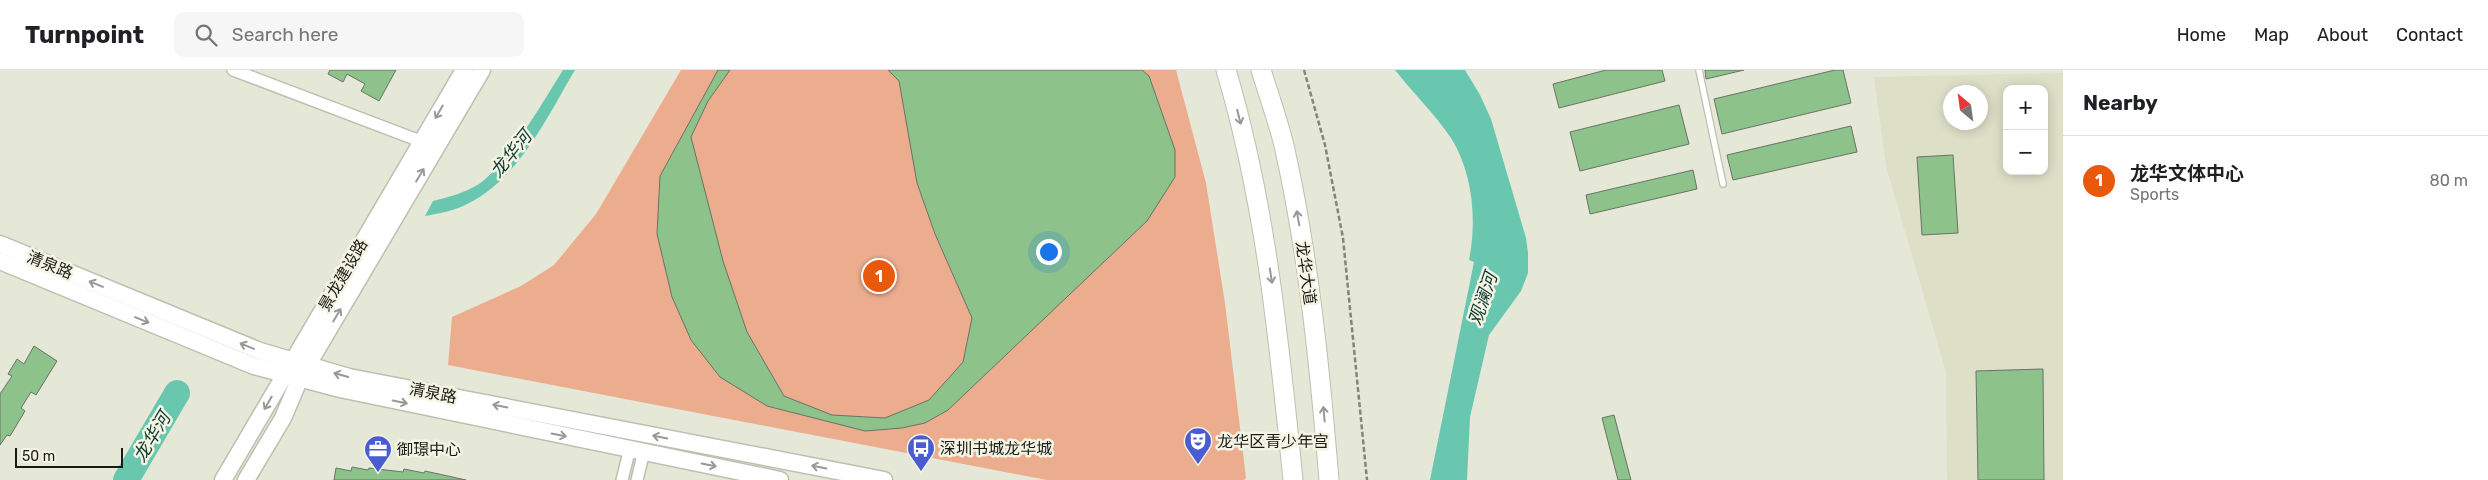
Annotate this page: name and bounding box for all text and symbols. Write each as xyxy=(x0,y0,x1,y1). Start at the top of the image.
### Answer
search box xyxy=(174,12,524,57)
text: Turnpoint xyxy=(25,21,144,49)
icon: search xyxy=(192,21,220,49)
text: Search here xyxy=(232,23,338,46)
text: Home xyxy=(2177,24,2226,46)
text: Map xyxy=(2254,24,2289,46)
text: About xyxy=(2317,24,2368,46)
text: Contact xyxy=(2396,24,2463,46)
north arrow xyxy=(1943,85,1988,130)
map controls xyxy=(2003,85,2048,175)
button: + xyxy=(2003,85,2048,130)
text: Nearby xyxy=(2083,90,2158,115)
one-way arrow xyxy=(434,104,444,119)
one-way arrow xyxy=(1235,109,1244,125)
water label: 龙华河 xyxy=(485,124,538,182)
button: − xyxy=(2003,130,2048,175)
text: 龙华文体中心 xyxy=(2130,162,2244,185)
one-way arrow xyxy=(415,168,425,183)
text: 1 xyxy=(2095,171,2103,190)
text: 80 m xyxy=(2430,171,2468,190)
text: Sports xyxy=(2130,185,2179,204)
one-way arrow xyxy=(1293,211,1303,227)
street label: 景龙建设路 xyxy=(315,236,371,314)
your location xyxy=(1036,239,1062,265)
street label: 龙华大道 xyxy=(1292,240,1320,306)
street label: 清泉路 xyxy=(24,247,76,283)
pin: 1 xyxy=(863,257,895,295)
water label: 观澜河 xyxy=(1464,267,1503,328)
one-way arrow xyxy=(1266,268,1276,284)
one-way arrow xyxy=(89,279,104,288)
one-way arrow xyxy=(333,308,343,323)
one-way arrow xyxy=(134,315,149,325)
one-way arrow xyxy=(240,340,255,350)
one-way arrow xyxy=(333,369,349,379)
street label: 清泉路 xyxy=(408,379,458,407)
one-way arrow xyxy=(263,395,273,410)
one-way arrow xyxy=(392,398,408,407)
one-way arrow xyxy=(493,401,509,410)
water label: 龙华河 xyxy=(129,406,177,466)
one-way arrow xyxy=(1319,406,1328,422)
theatre icon: 龙华区青少年宫 xyxy=(1183,426,1213,465)
one-way arrow xyxy=(551,431,567,440)
one-way arrow xyxy=(652,431,668,441)
place label: 龙华区青少年宫 xyxy=(1217,432,1329,451)
bus stop icon: 深圳书城龙华城 xyxy=(906,433,936,472)
office icon: 御璟中心 xyxy=(363,434,393,473)
place label: 深圳书城龙华城 xyxy=(940,439,1052,458)
place label: 御璟中心 xyxy=(397,440,461,459)
scale bar xyxy=(15,445,122,468)
text: 50 m xyxy=(22,448,55,465)
one-way arrow xyxy=(701,461,717,470)
one-way arrow xyxy=(812,462,828,472)

